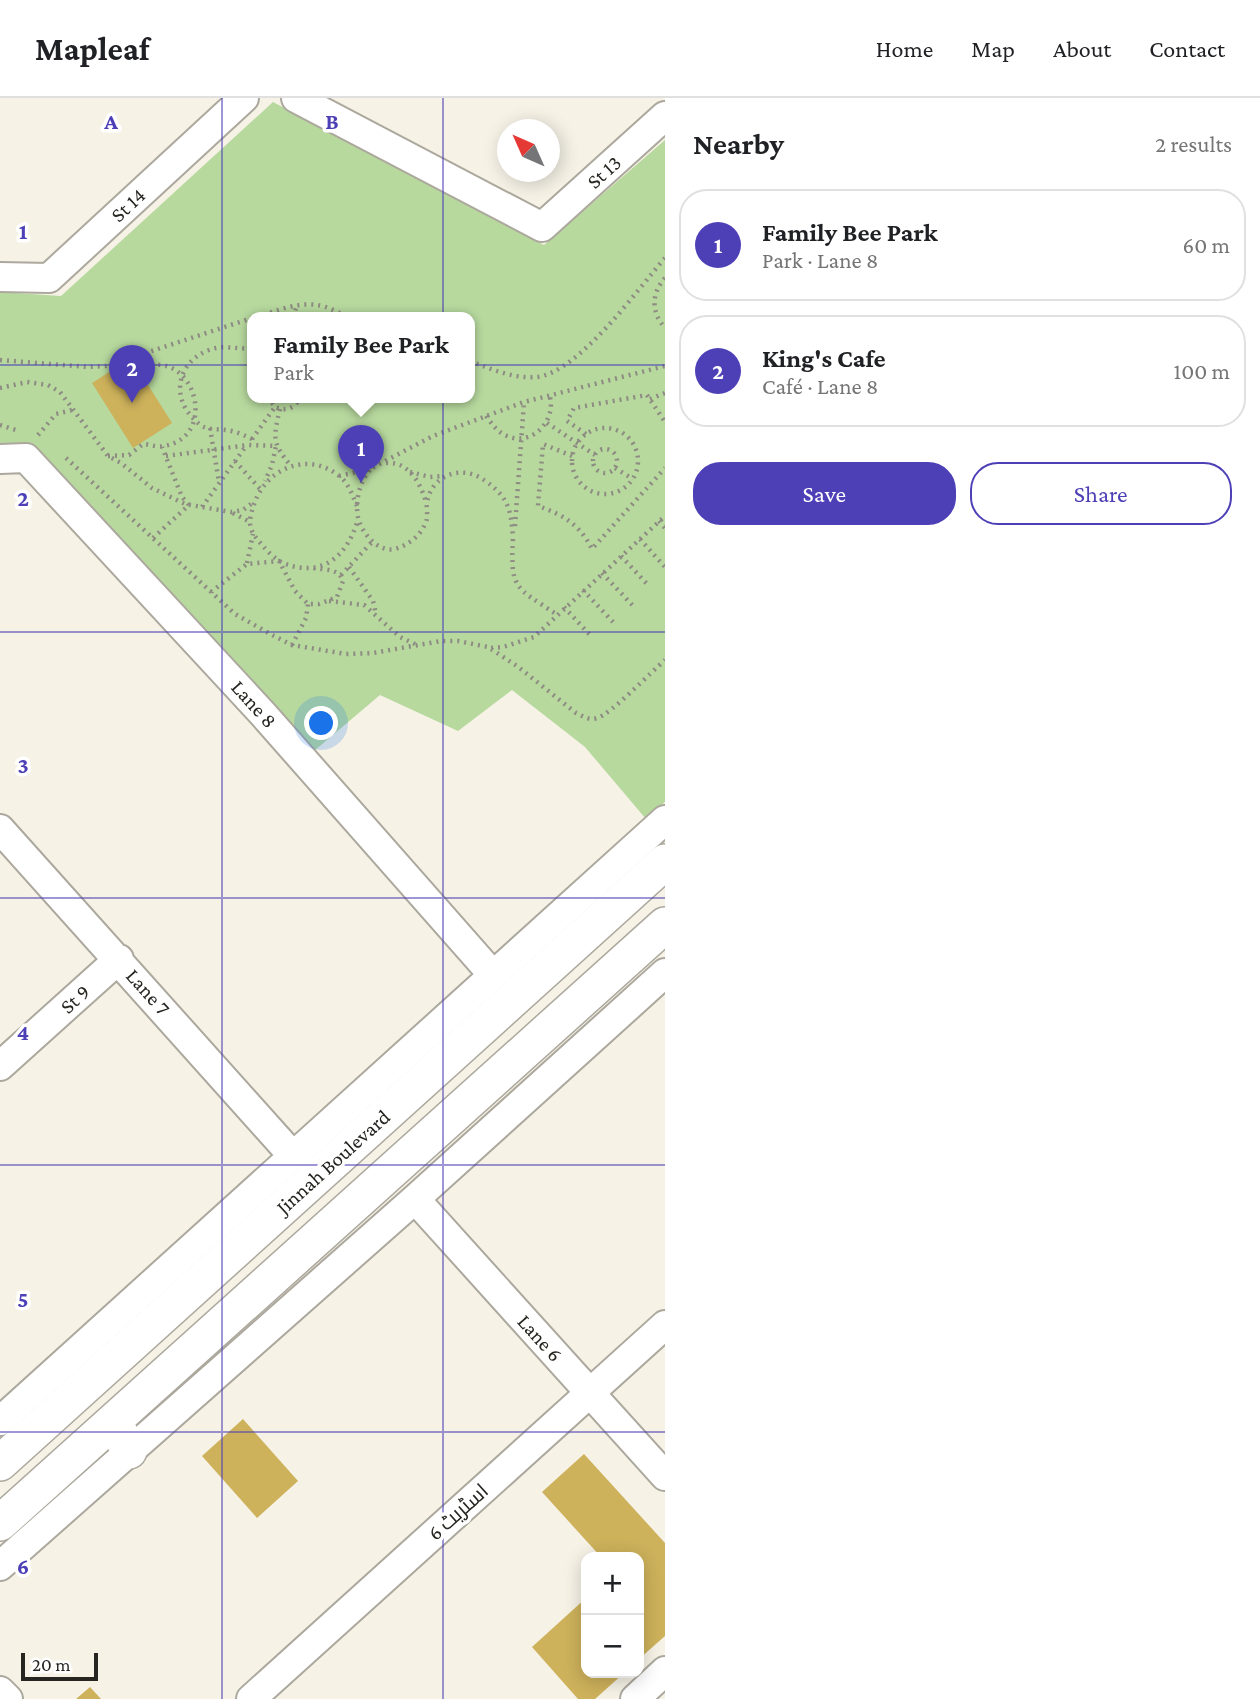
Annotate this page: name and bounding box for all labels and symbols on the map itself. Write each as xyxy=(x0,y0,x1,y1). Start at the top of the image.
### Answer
text: A xyxy=(103,108,118,134)
text: B xyxy=(325,108,339,134)
north arrow xyxy=(497,119,560,182)
street label: St 13 xyxy=(582,150,626,194)
street label: St 14 xyxy=(106,183,150,227)
text: 1 xyxy=(19,218,28,244)
pin: 2 xyxy=(109,345,155,403)
pin: 1 xyxy=(338,425,384,483)
text: 2 xyxy=(17,485,29,511)
street label: Lane 8 xyxy=(226,675,282,733)
your location xyxy=(304,706,338,740)
text: 3 xyxy=(17,752,29,778)
street label: Lane 7 xyxy=(121,964,175,1020)
street label: St 9 xyxy=(55,980,95,1018)
text: 4 xyxy=(17,1019,29,1045)
street label: Jinnah Boulevard xyxy=(270,1105,395,1221)
text: 5 xyxy=(17,1286,29,1312)
street label: Lane 6 xyxy=(513,1309,567,1367)
street label: اسٹریٹ 6 xyxy=(423,1479,493,1545)
text: 6 xyxy=(17,1553,29,1579)
scale bar xyxy=(21,1650,98,1682)

